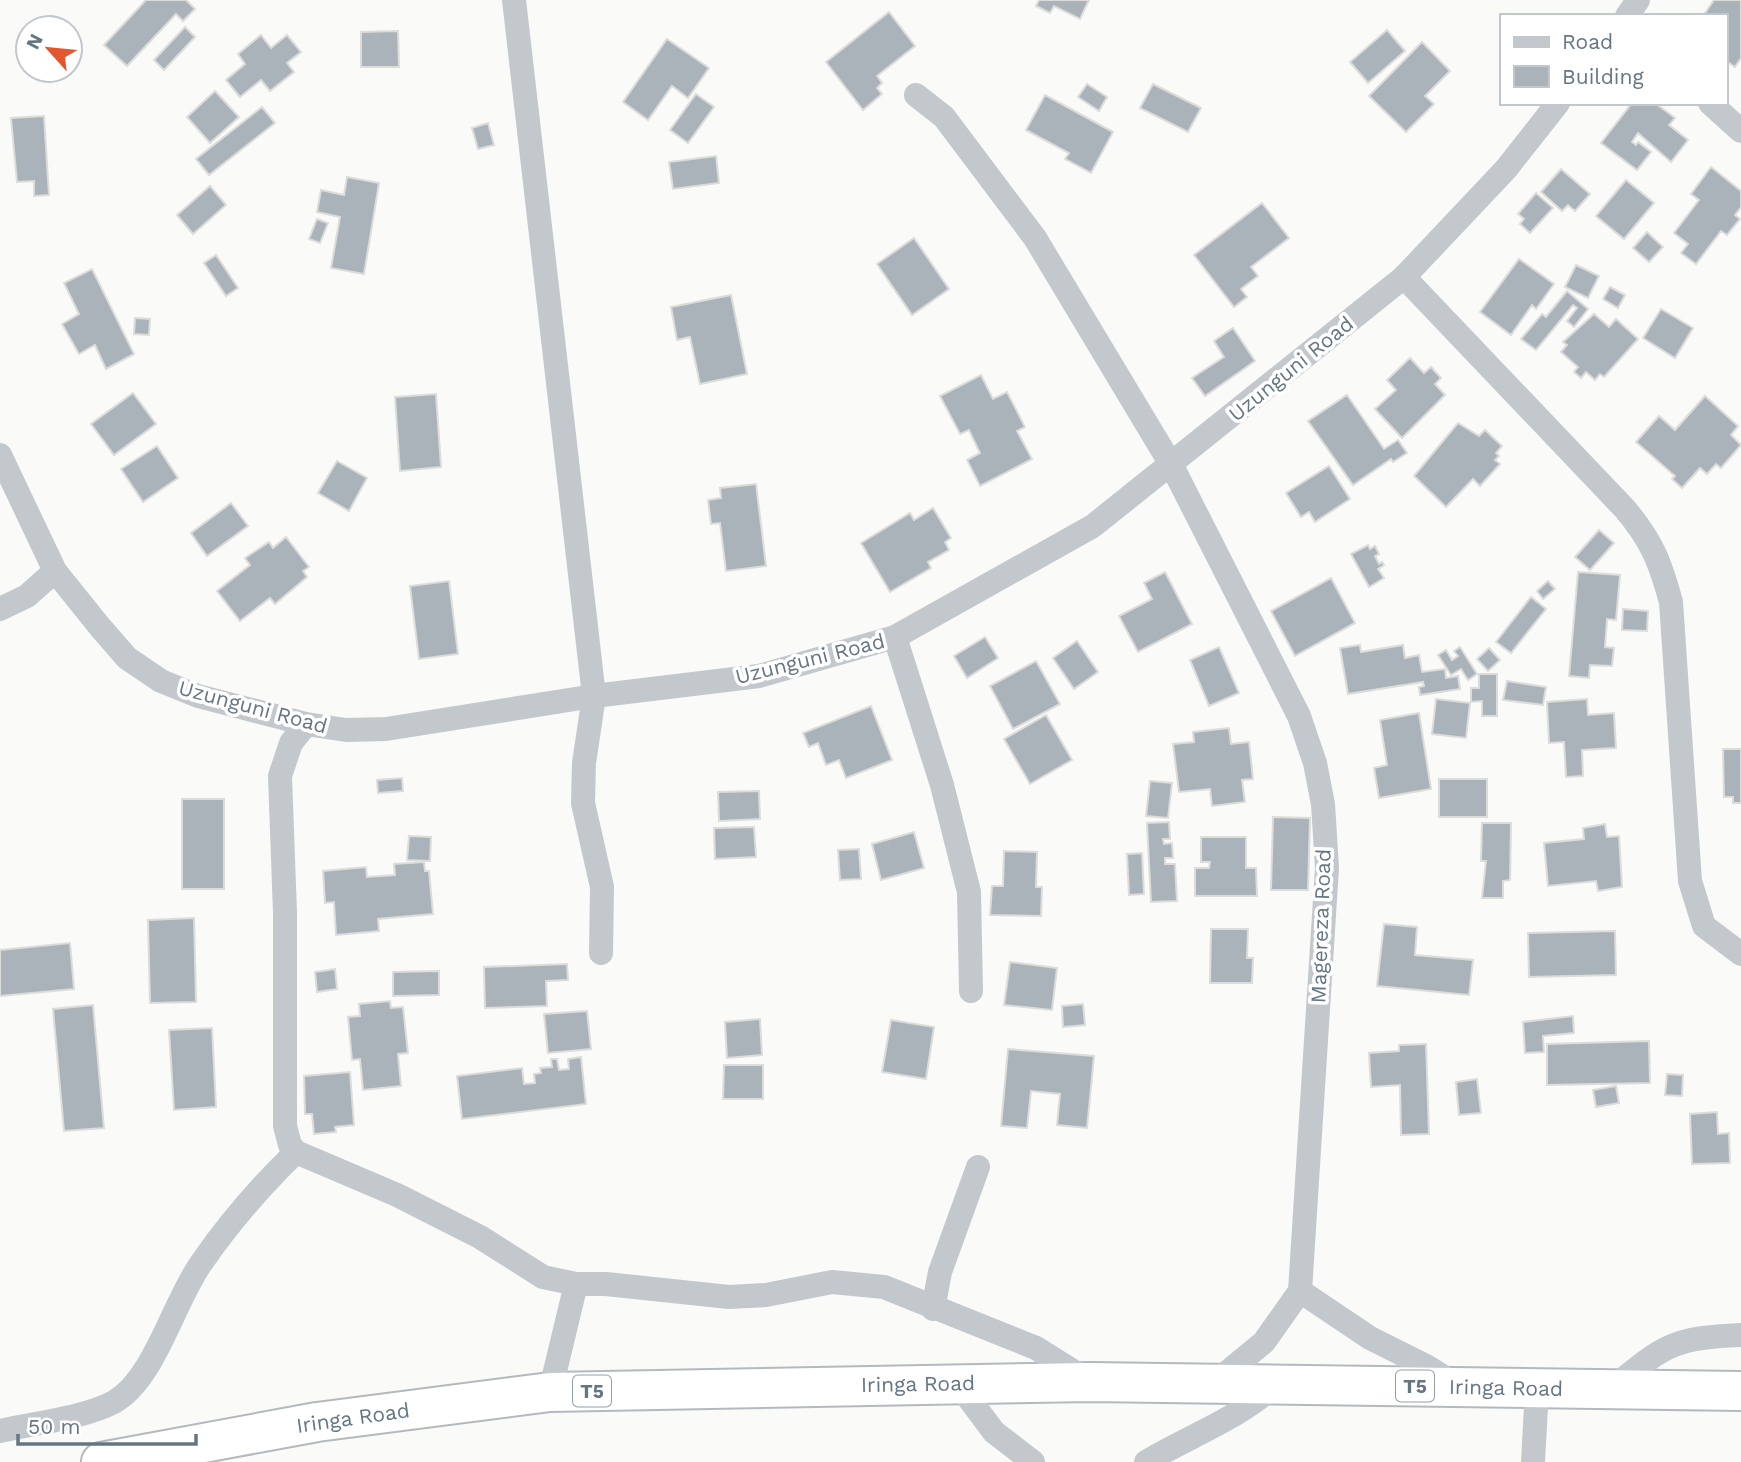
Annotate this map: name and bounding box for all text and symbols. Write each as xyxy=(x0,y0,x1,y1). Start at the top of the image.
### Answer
north arrow xyxy=(14,14,84,84)
legend xyxy=(1500,14,1727,105)
text: Road xyxy=(1562,29,1613,54)
text: N xyxy=(21,30,48,53)
text: Building xyxy=(1562,64,1644,89)
street label: Uzunguni Road xyxy=(1223,311,1358,426)
street label: Uzunguni Road xyxy=(733,628,887,689)
street label: Uzunguni Road xyxy=(176,675,330,738)
street label: Magereza Road xyxy=(1305,848,1336,1004)
street label: Iringa Road xyxy=(861,1370,975,1397)
road number: T5 xyxy=(1396,1370,1434,1402)
street label: Iringa Road xyxy=(1449,1374,1563,1401)
road number: T5 xyxy=(573,1376,611,1406)
street label: Iringa Road xyxy=(295,1397,411,1438)
scale bar xyxy=(18,1402,196,1446)
text: 50 m xyxy=(28,1414,80,1439)

